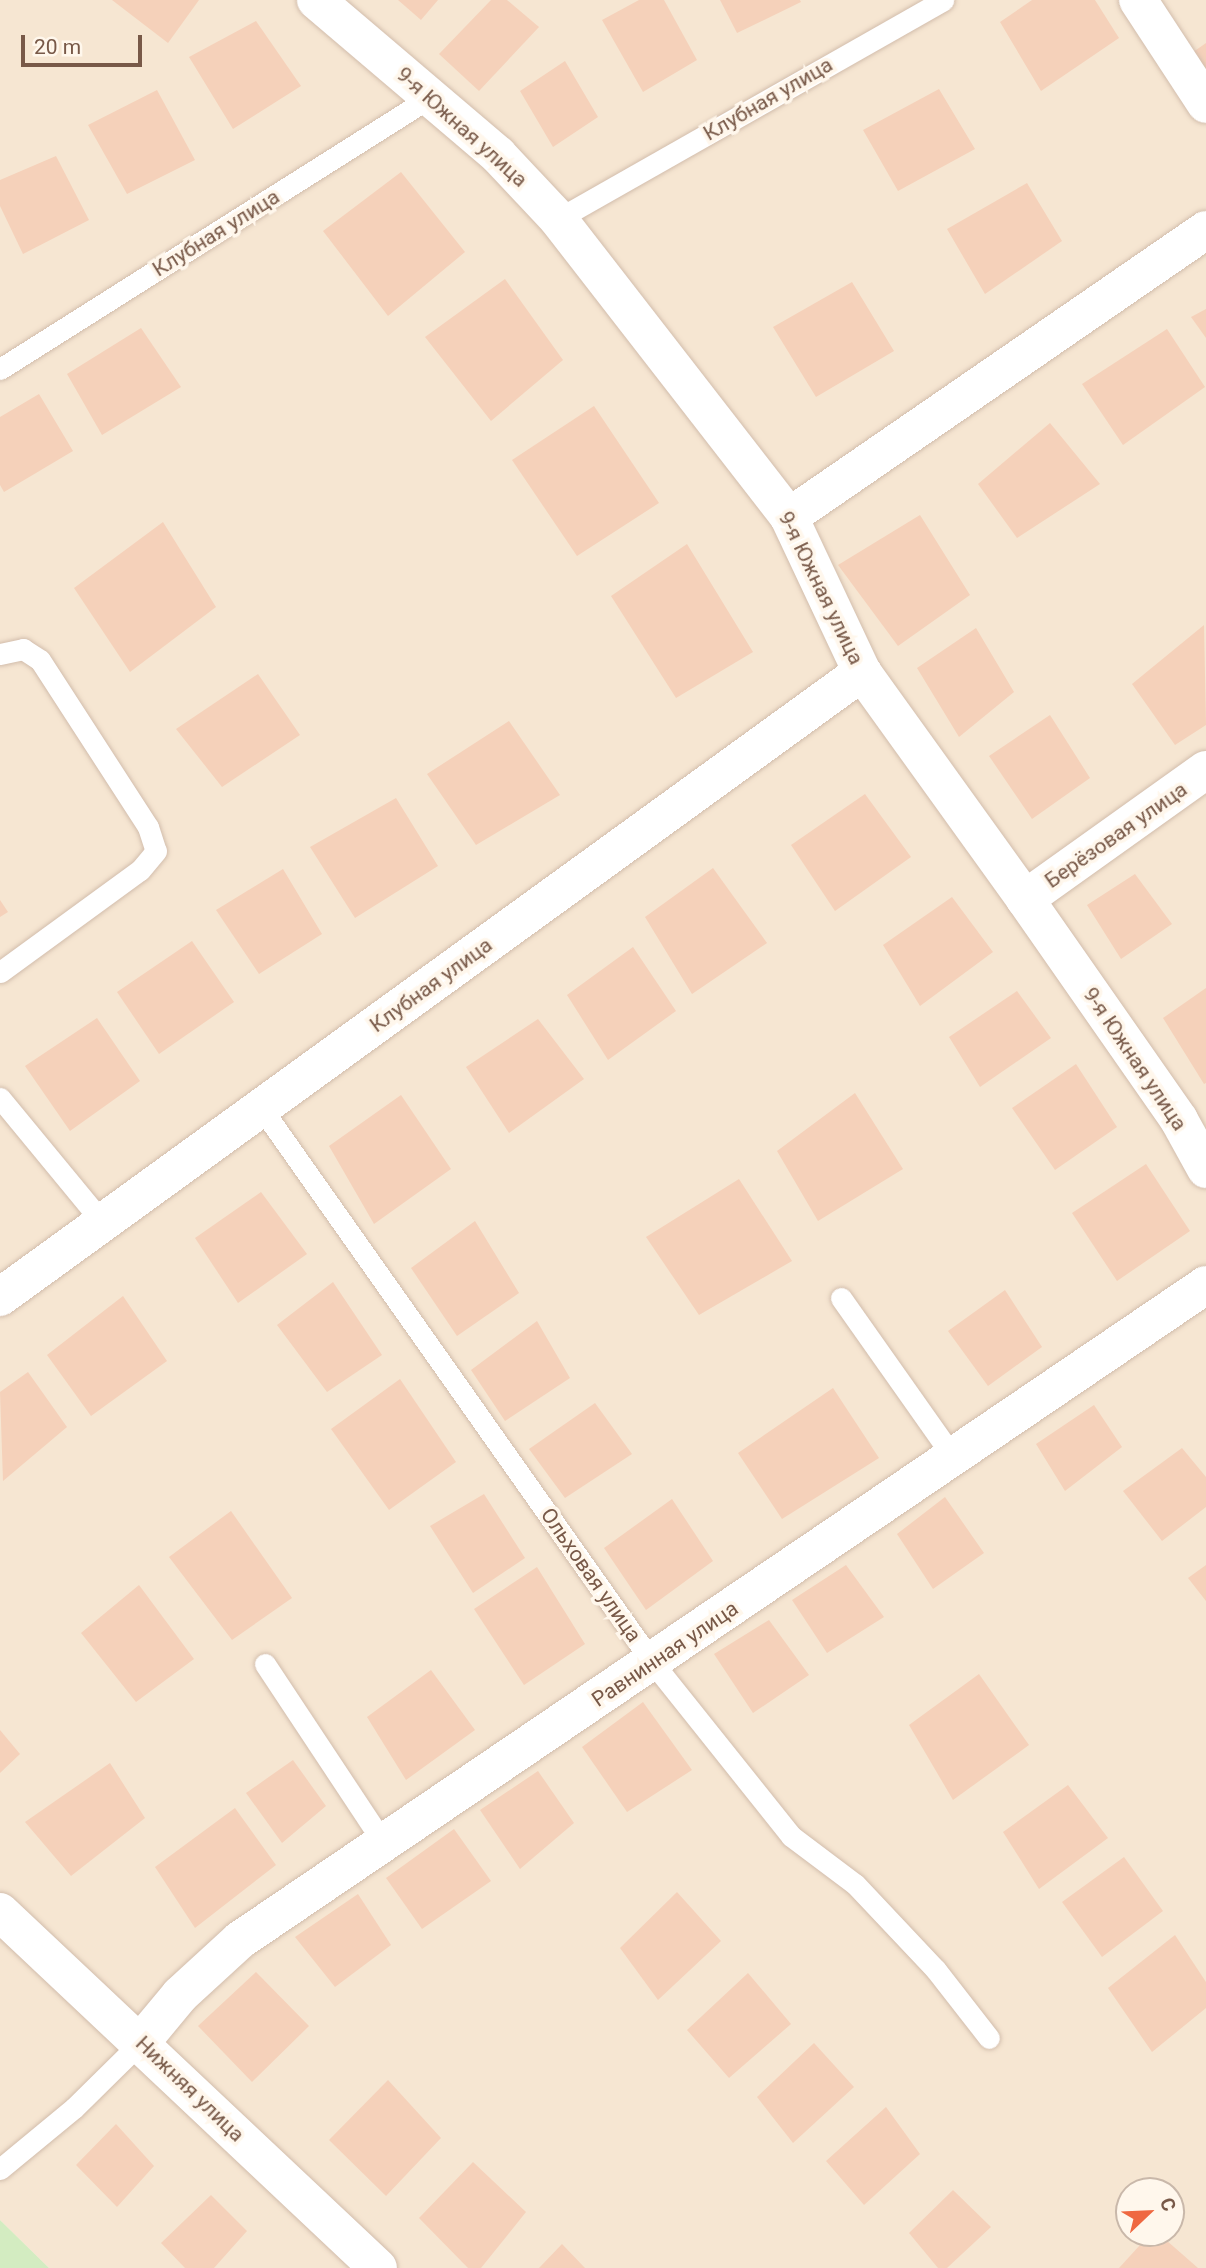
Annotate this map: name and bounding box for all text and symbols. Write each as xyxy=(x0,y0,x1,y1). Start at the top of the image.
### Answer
scale bar xyxy=(24,21,145,65)
text: 20 m xyxy=(34,35,81,59)
street label: Клубная улица xyxy=(699,52,837,146)
street label: 9-я Южная улица xyxy=(391,62,533,192)
street label: Клубная улица xyxy=(148,184,284,282)
street label: 9-я Южная улица xyxy=(773,507,869,669)
street label: Берёзовая улица xyxy=(1040,777,1192,893)
street label: Клубная улица xyxy=(365,932,497,1038)
street label: 9-я Южная улица xyxy=(1078,983,1192,1135)
street label: Ольховая улица xyxy=(535,1503,647,1647)
street label: Равнинная улица xyxy=(587,1596,743,1712)
street label: Нижняя улица xyxy=(130,2031,250,2147)
north arrow xyxy=(1115,2177,1185,2247)
text: С xyxy=(1155,2194,1181,2215)

